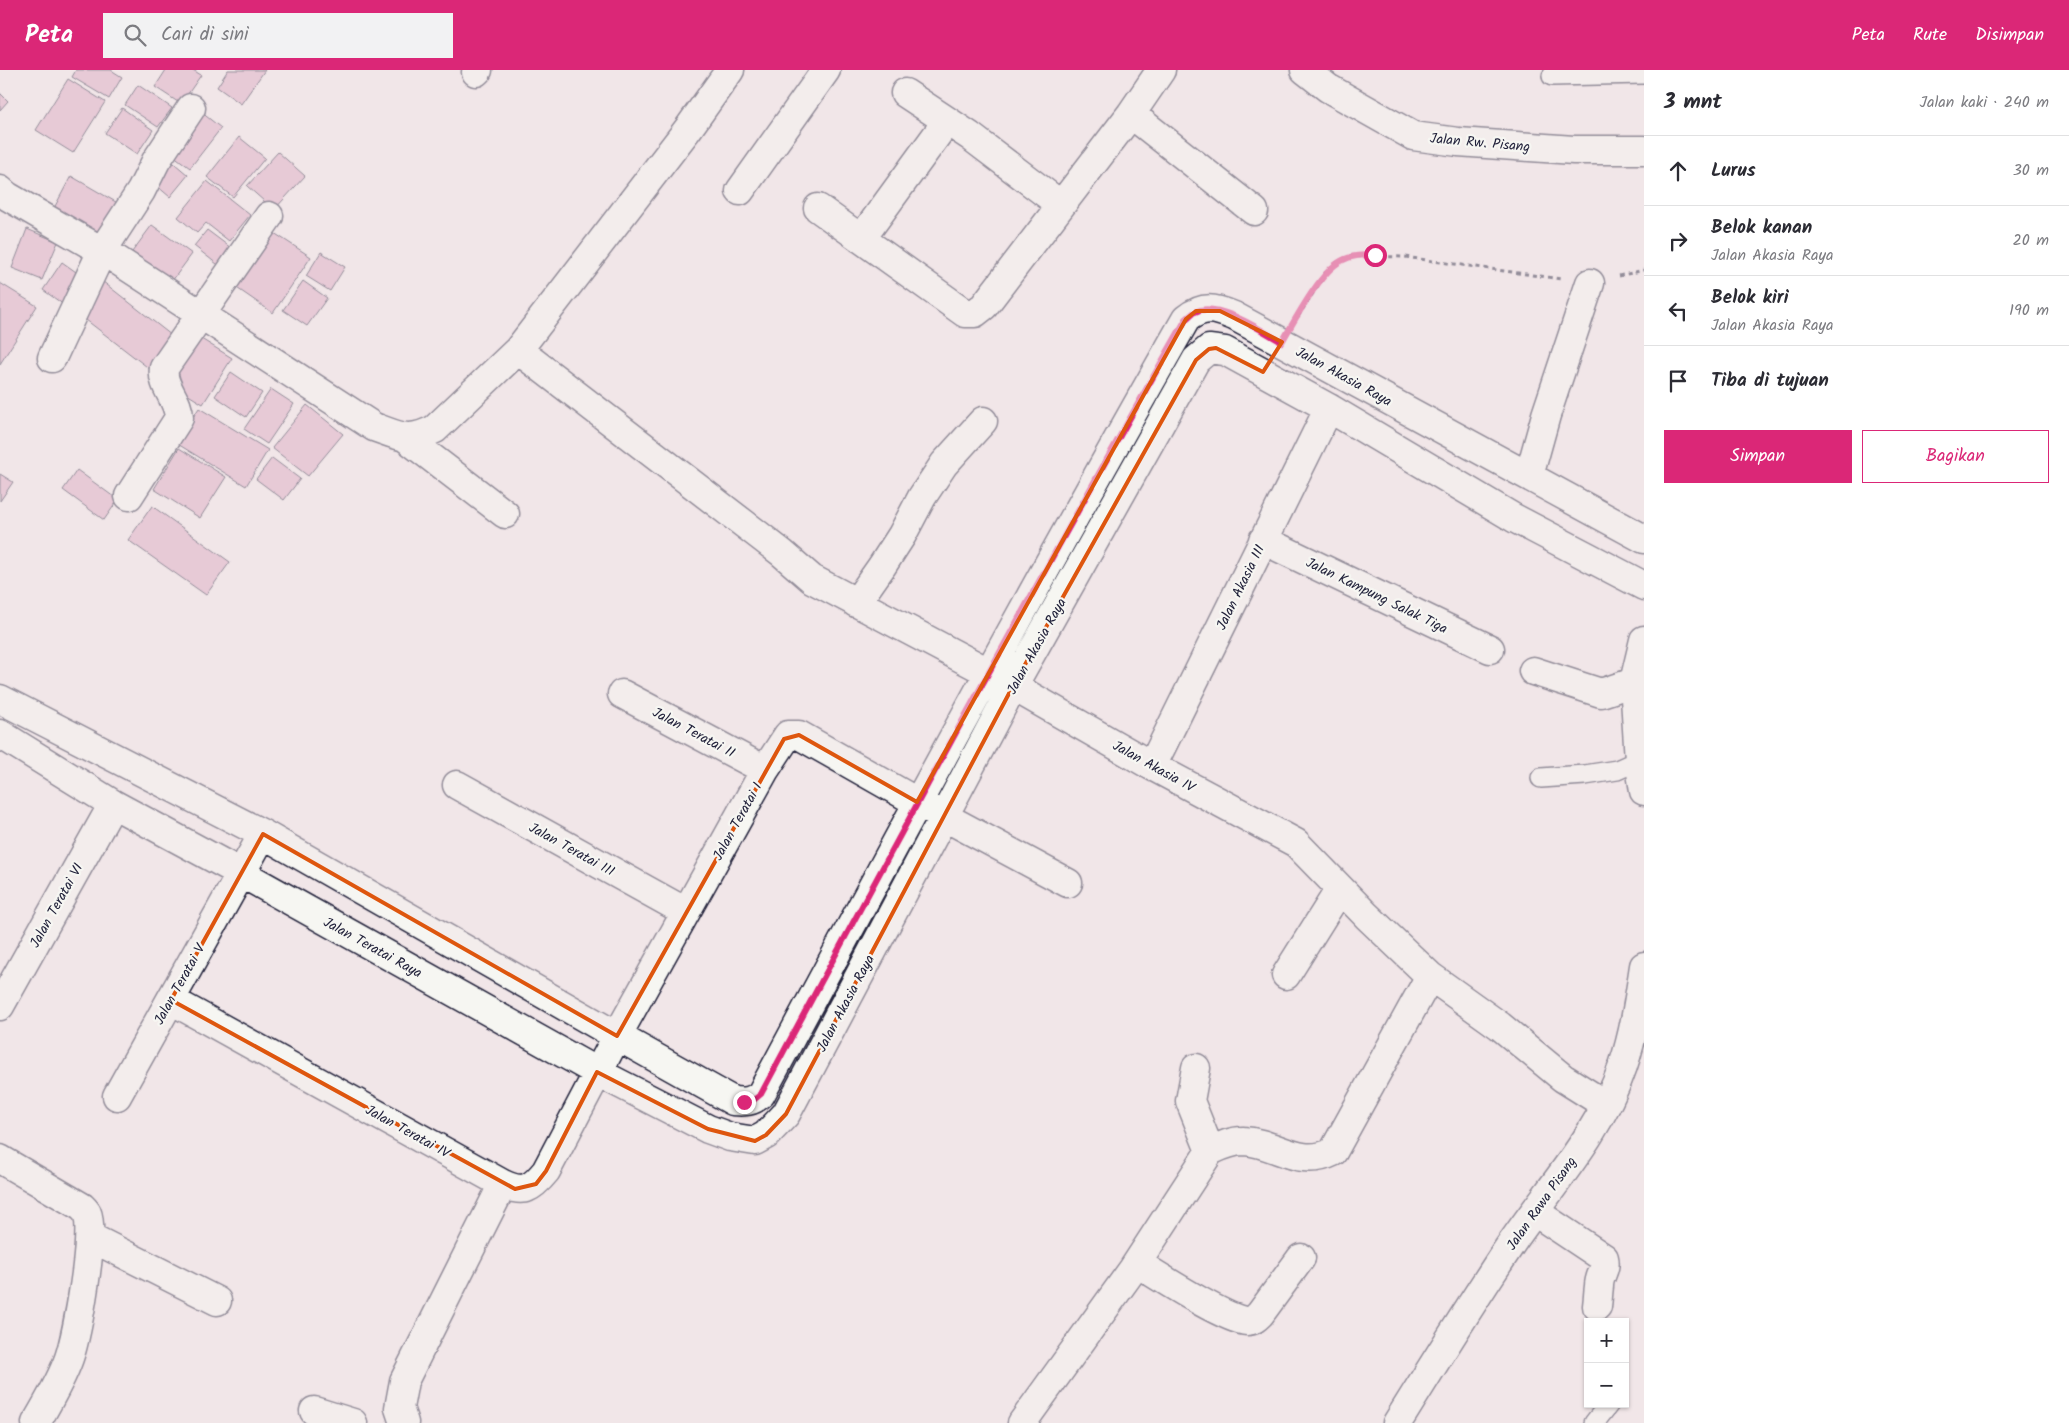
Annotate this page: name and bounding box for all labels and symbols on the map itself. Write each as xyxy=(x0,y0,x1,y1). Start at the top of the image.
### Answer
street label: Jalan Rw. Pisang xyxy=(1429,128,1531,158)
route start xyxy=(1364,244,1387,267)
street label: Jalan Akasia Raya xyxy=(1291,341,1396,412)
street label: Jalan Akasia III xyxy=(1211,541,1271,634)
street label: Jalan Kampung Salak Tiga xyxy=(1302,552,1451,640)
street label: Jalan Akasia Raya xyxy=(1001,594,1072,699)
street label: Jalan Teratai II xyxy=(648,702,739,764)
street label: Jalan Akasia IV xyxy=(1108,735,1200,799)
street label: Jalan Teratai I xyxy=(707,778,768,865)
street label: Jalan Teratai III xyxy=(525,817,618,883)
street label: Jalan Teratai VI xyxy=(24,859,89,952)
street label: Jalan Teratai Raya xyxy=(319,912,426,984)
street label: Jalan Teratai V xyxy=(149,939,212,1029)
street label: Jalan Akasia Raya xyxy=(811,951,881,1056)
route end xyxy=(733,1091,756,1114)
street label: Jalan Teratai IV xyxy=(361,1099,455,1165)
street label: Jalan Rawa Pisang xyxy=(1501,1152,1582,1255)

